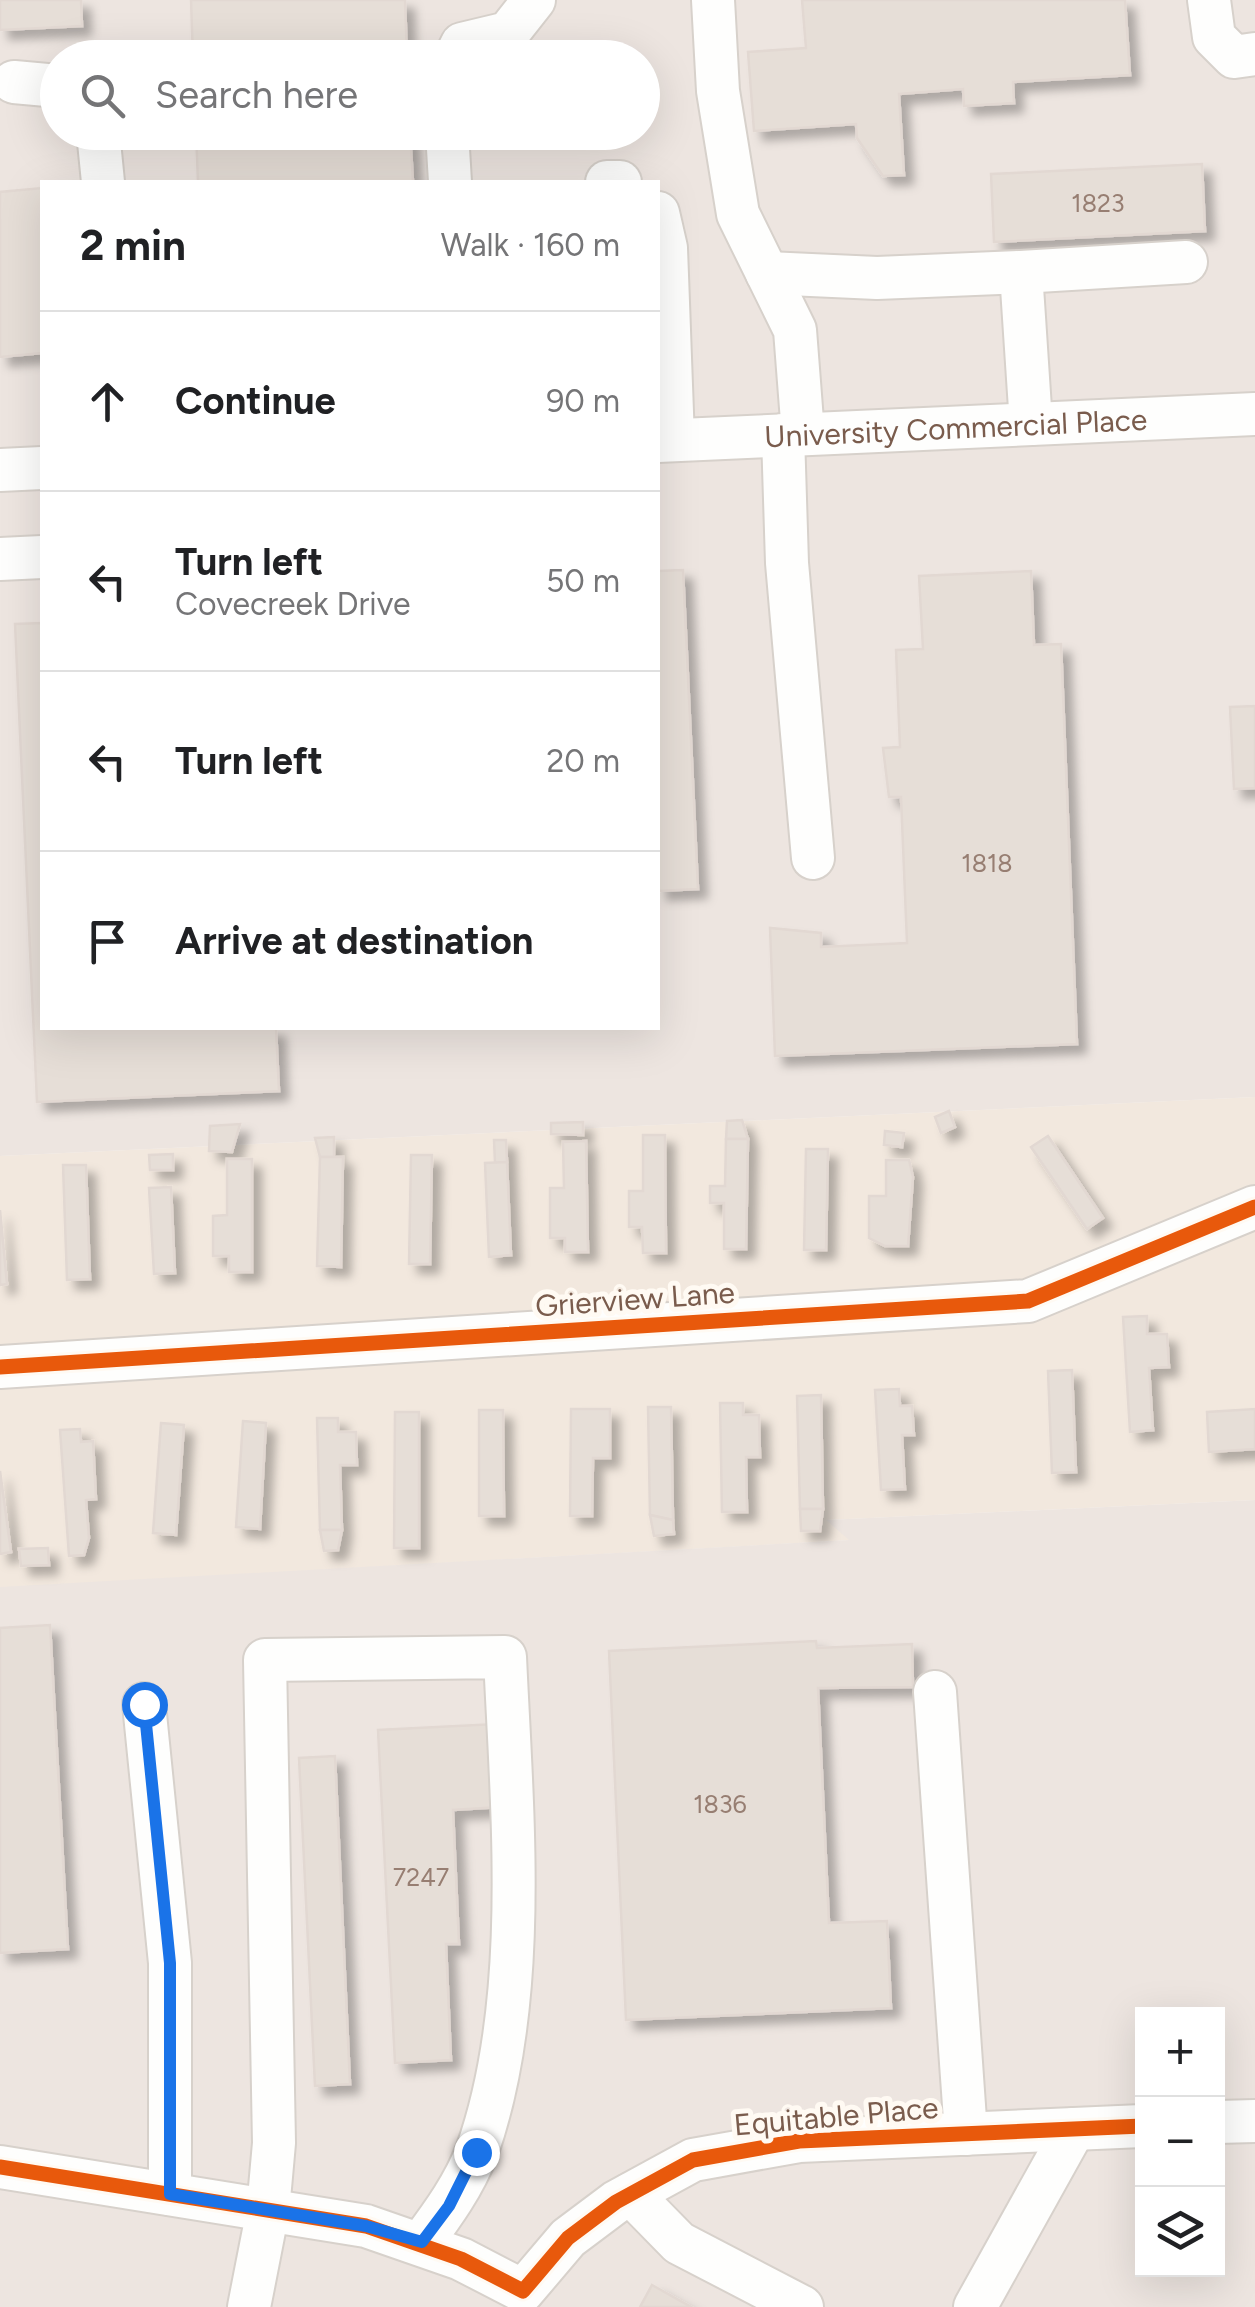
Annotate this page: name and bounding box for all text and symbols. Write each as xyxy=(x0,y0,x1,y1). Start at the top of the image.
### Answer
search box xyxy=(40,40,660,150)
icon: search xyxy=(75,68,130,123)
text: Search here xyxy=(155,72,358,118)
house number: 1823 xyxy=(1071,188,1125,218)
text: 2 min xyxy=(80,220,186,271)
text: Walk · 160 m xyxy=(441,226,620,264)
icon: ahead xyxy=(80,374,135,429)
text: Continue xyxy=(175,378,336,424)
text: 90 m xyxy=(546,382,620,420)
street label: University Commercial Place xyxy=(763,400,1148,455)
text: Turn left xyxy=(175,539,323,585)
icon: left xyxy=(80,554,135,609)
text: 50 m xyxy=(546,562,620,600)
text: Covecreek Drive xyxy=(175,585,410,623)
icon: left xyxy=(80,734,135,789)
text: Turn left xyxy=(175,738,323,784)
text: 20 m xyxy=(546,742,620,780)
house number: 1818 xyxy=(961,848,1013,878)
icon: arrive xyxy=(80,914,135,969)
text: Arrive at destination xyxy=(175,918,533,964)
street label: Grierview Lane xyxy=(534,1274,736,1324)
route start xyxy=(122,1682,168,1728)
house number: 1836 xyxy=(693,1789,747,1819)
house number: 7247 xyxy=(393,1862,449,1892)
map controls xyxy=(1135,2007,1225,2277)
button: + xyxy=(1135,2007,1225,2097)
street label: Equitable Place xyxy=(732,2089,940,2143)
button: − xyxy=(1135,2097,1225,2187)
route end xyxy=(454,2130,500,2176)
button: layers xyxy=(1135,2187,1225,2277)

